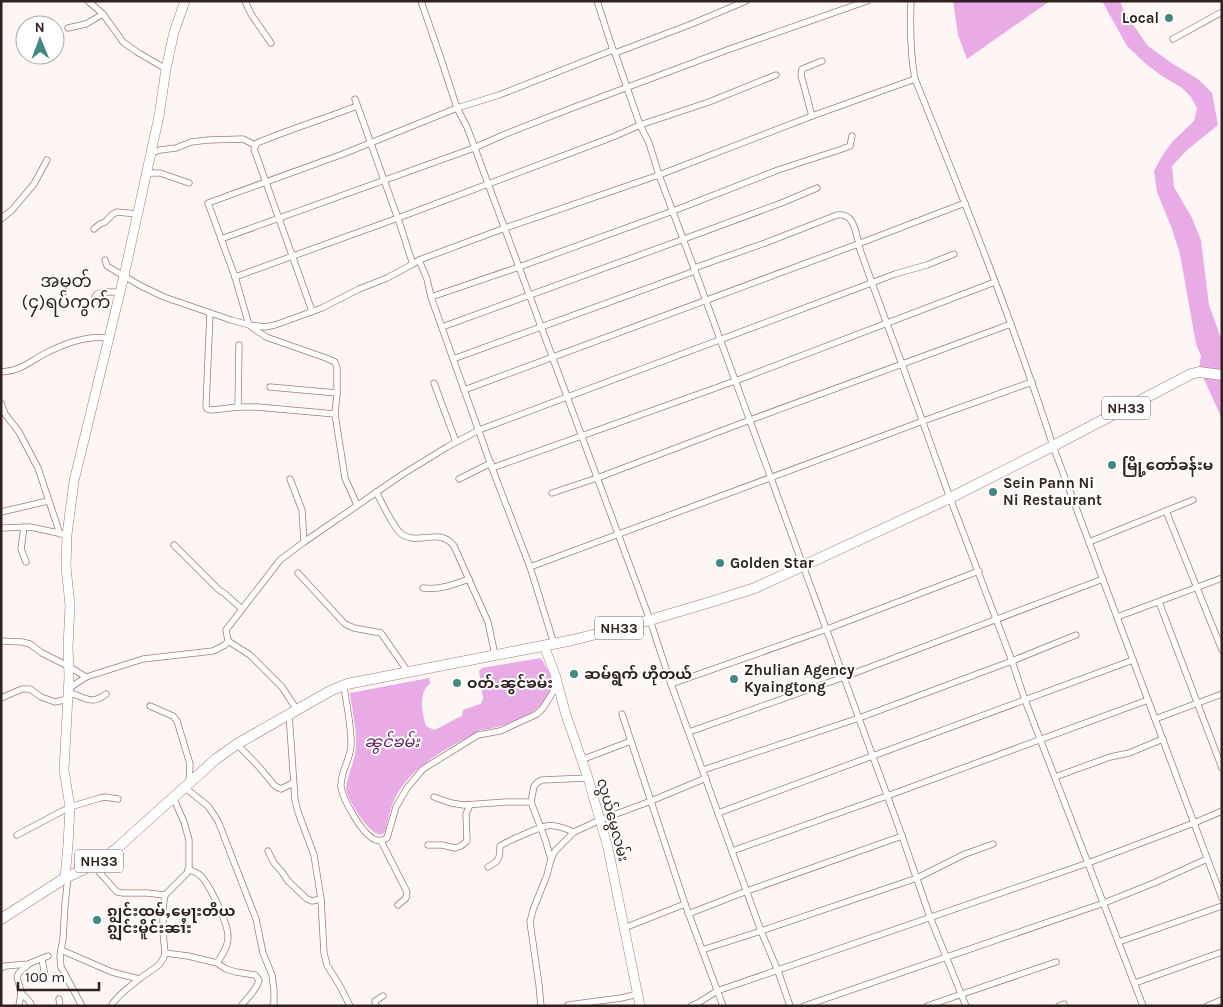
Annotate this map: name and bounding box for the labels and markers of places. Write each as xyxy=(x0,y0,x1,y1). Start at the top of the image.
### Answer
place label: Local xyxy=(1122,9,1159,27)
marker: Local xyxy=(1163,12,1175,24)
place label: မြို့တော်ခန်းမ xyxy=(1122,455,1213,477)
marker: မြို့တော်ခန်းမ xyxy=(1106,459,1118,471)
place label: Sein Pann Ni Ni Restaurant xyxy=(1003,474,1102,509)
marker: Sein Pann Ni Ni Restaurant xyxy=(987,486,999,498)
place label: Golden Star xyxy=(730,554,814,572)
marker: Golden Star xyxy=(714,557,726,569)
place label: Zhulian Agency Kyaingtong xyxy=(744,661,855,696)
place label: ဆမ်ရွက် ဟိုတယ် xyxy=(584,664,692,686)
marker: ဆမ်ရွက် ဟိုတယ် xyxy=(568,668,580,680)
place label: ဝတ်ႉၼွင်ၶမ်း xyxy=(467,673,553,695)
marker: Zhulian Agency Kyaingtong xyxy=(728,673,740,685)
marker: ဝတ်ႉၼွင်ၶမ်း xyxy=(451,677,463,689)
place label: ၵျွင်းထမ်ႇမေႃးတိယ ၵျွင်းမိူင်းၼၢႆး xyxy=(107,901,235,941)
marker: ၵျွင်းထမ်ႇမေႃးတိယ ၵျွင်းမိူင်းၼၢႆး xyxy=(91,914,103,926)

